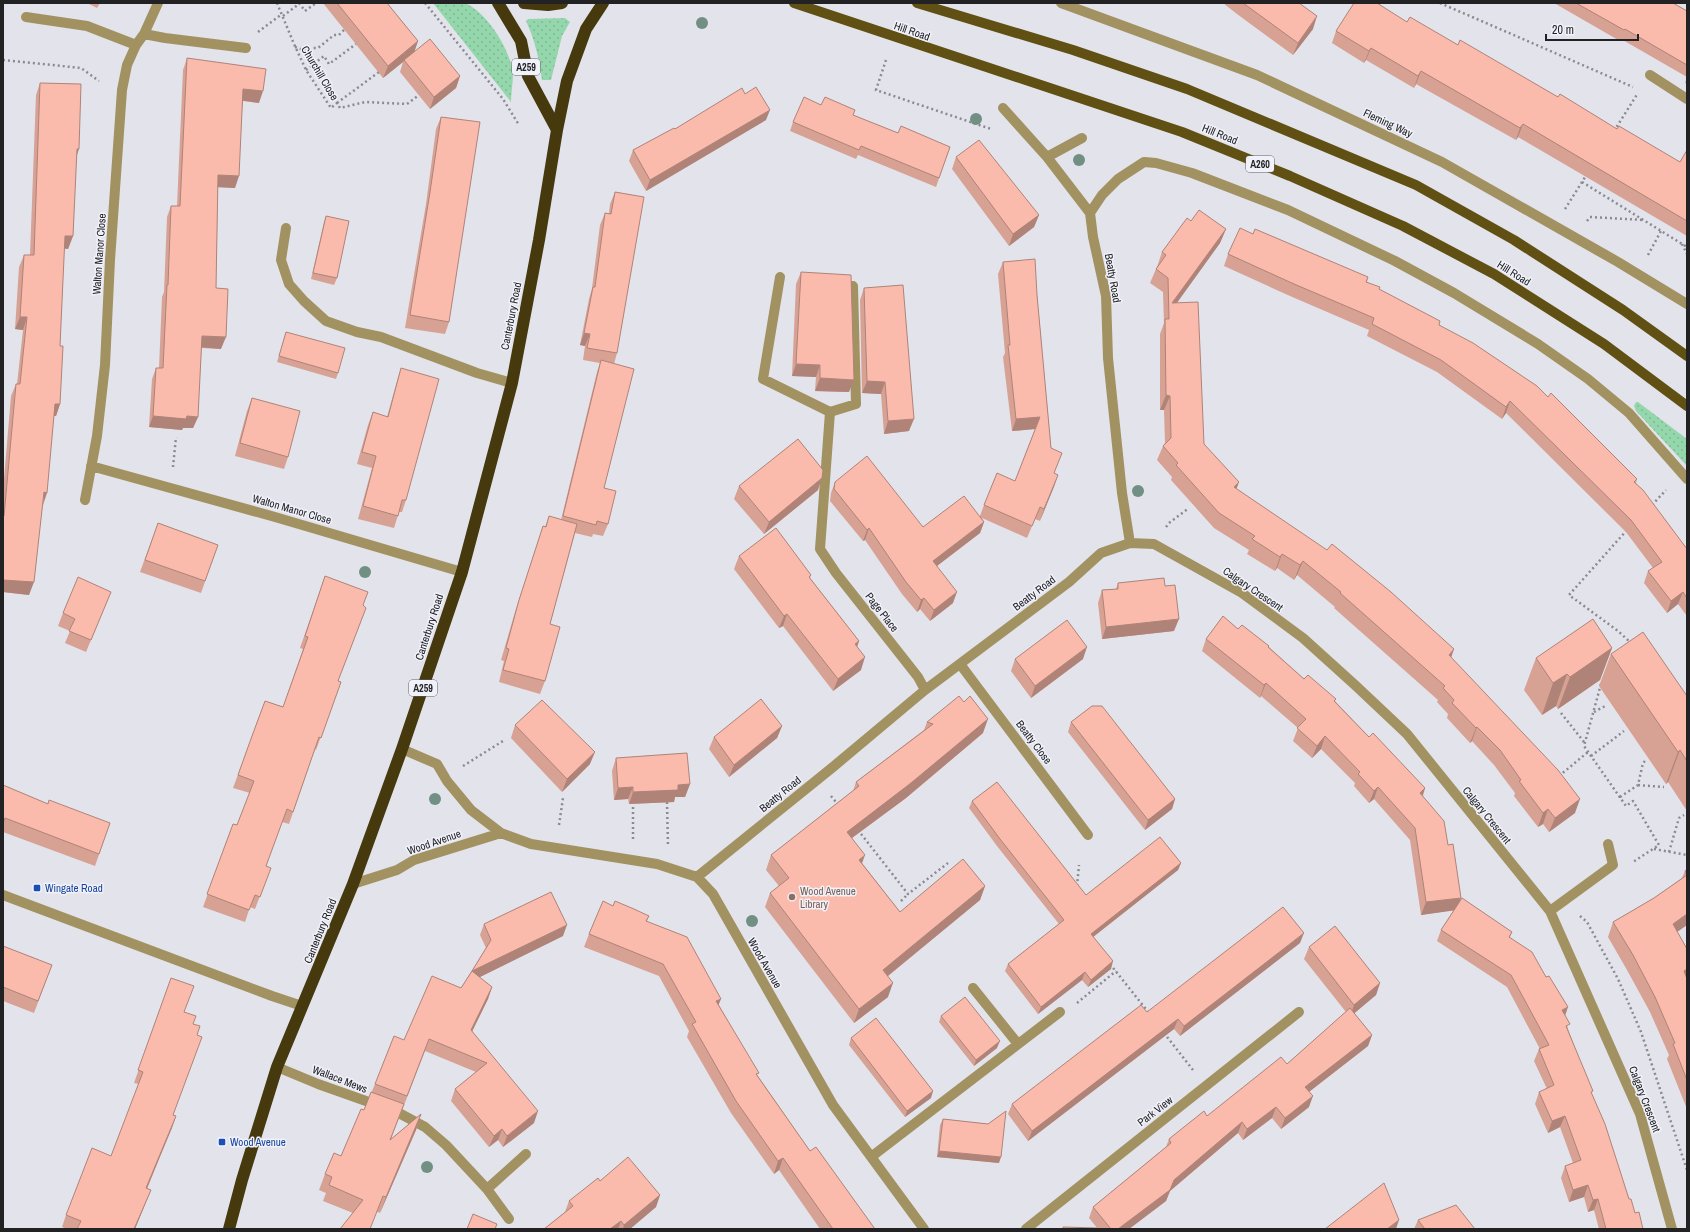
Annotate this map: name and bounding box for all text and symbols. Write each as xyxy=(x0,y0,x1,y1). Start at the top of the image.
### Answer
scale bar xyxy=(1546,16,1638,42)
street label: Hill Road xyxy=(892,18,932,44)
text: 20 m xyxy=(1552,22,1574,38)
street label: Churchill Close xyxy=(298,43,342,103)
road number: A259 xyxy=(512,59,540,75)
street label: Fleming Way xyxy=(1361,105,1415,141)
street label: Hill Road xyxy=(1200,121,1240,147)
road number: A260 xyxy=(1246,156,1274,172)
street label: Walton Manor Close xyxy=(89,213,109,295)
street label: Beatty Road xyxy=(1102,252,1124,304)
street label: Hill Road xyxy=(1495,257,1533,289)
street label: Canterbury Road xyxy=(498,281,524,351)
street label: Walton Manor Close xyxy=(251,491,333,527)
street label: Calgary Crescent xyxy=(1220,564,1286,615)
street label: Beatty Road xyxy=(1010,572,1058,614)
street label: Page Place xyxy=(862,590,902,634)
street label: Canterbury Road xyxy=(412,592,446,662)
road number: A259 xyxy=(409,680,437,696)
street label: Beatty Close xyxy=(1013,717,1055,767)
street label: Beatty Road xyxy=(756,773,804,815)
street label: Calgary Crescent xyxy=(1460,784,1515,847)
street label: Wood Avenue xyxy=(405,826,463,858)
place label: Wingate Road xyxy=(45,881,103,895)
marker: Wingate Road xyxy=(32,883,42,893)
place label: Wood Avenue Library xyxy=(800,884,856,911)
marker: Wood Avenue Library xyxy=(787,892,797,902)
street label: Canterbury Road xyxy=(301,897,339,965)
street label: Wood Avenue xyxy=(745,935,785,991)
street label: Wallace Mews xyxy=(311,1062,370,1096)
street label: Calgary Crescent xyxy=(1626,1064,1664,1134)
street label: Park View xyxy=(1135,1093,1176,1129)
place label: Wood Avenue xyxy=(230,1135,286,1149)
marker: Wood Avenue xyxy=(217,1137,227,1147)

